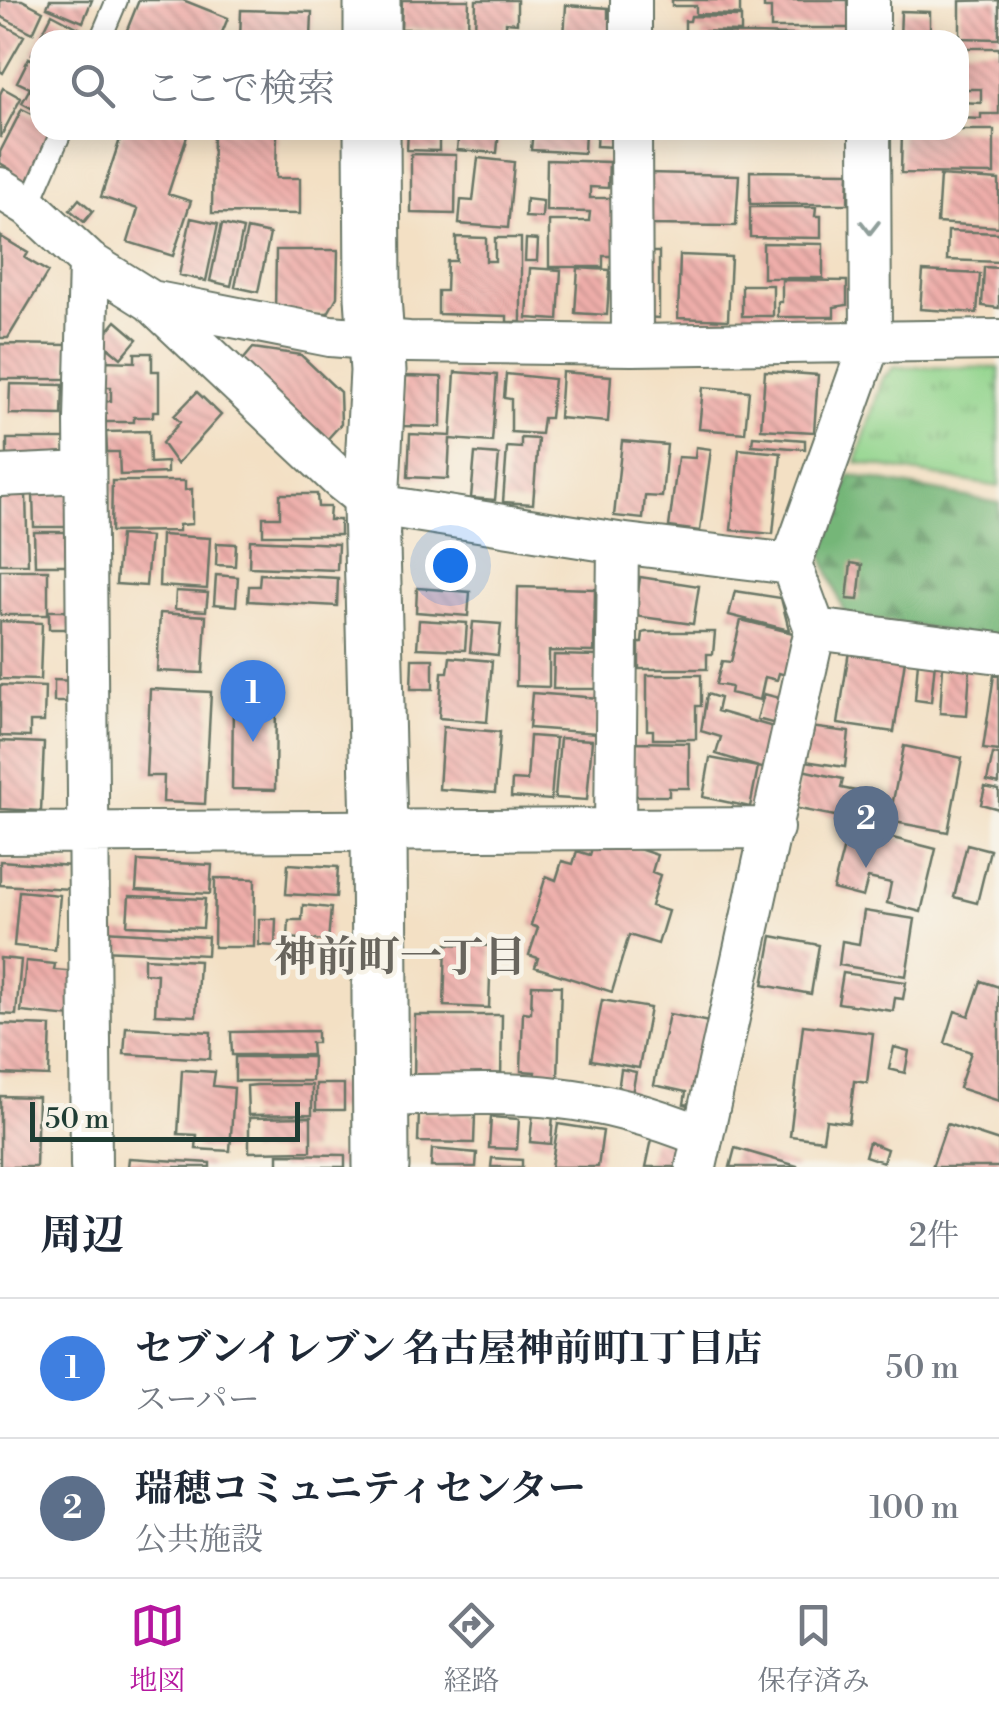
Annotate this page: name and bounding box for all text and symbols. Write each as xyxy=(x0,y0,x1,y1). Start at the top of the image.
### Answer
search box xyxy=(30,30,969,140)
icon: search xyxy=(65,58,120,113)
text: ここで検索 xyxy=(145,66,335,113)
one-way arrow xyxy=(859,220,881,236)
your location xyxy=(425,540,476,591)
pin: 1 xyxy=(220,660,286,742)
pin: 2 xyxy=(834,786,898,868)
district label: 神前町一丁目 xyxy=(274,932,526,985)
scale bar xyxy=(30,1097,300,1142)
text: 50 m xyxy=(45,1102,109,1137)
text: 周辺 xyxy=(40,1210,124,1263)
text: 2件 xyxy=(909,1216,959,1256)
text: セブンイレブン 名古屋神前町1丁目店 xyxy=(135,1326,762,1373)
text: 1 xyxy=(65,1348,80,1388)
text: 50 m xyxy=(886,1348,959,1388)
text: スーパー xyxy=(135,1380,260,1420)
text: 瑞穂コミュニティセンター xyxy=(135,1466,586,1513)
text: 2 xyxy=(62,1488,83,1528)
text: 100 m xyxy=(869,1488,959,1528)
text: 公共施設 xyxy=(135,1520,263,1560)
tab: 地図 xyxy=(129,1598,185,1699)
tab: 経路 xyxy=(443,1598,500,1699)
tab: 保存済み xyxy=(758,1598,870,1699)

